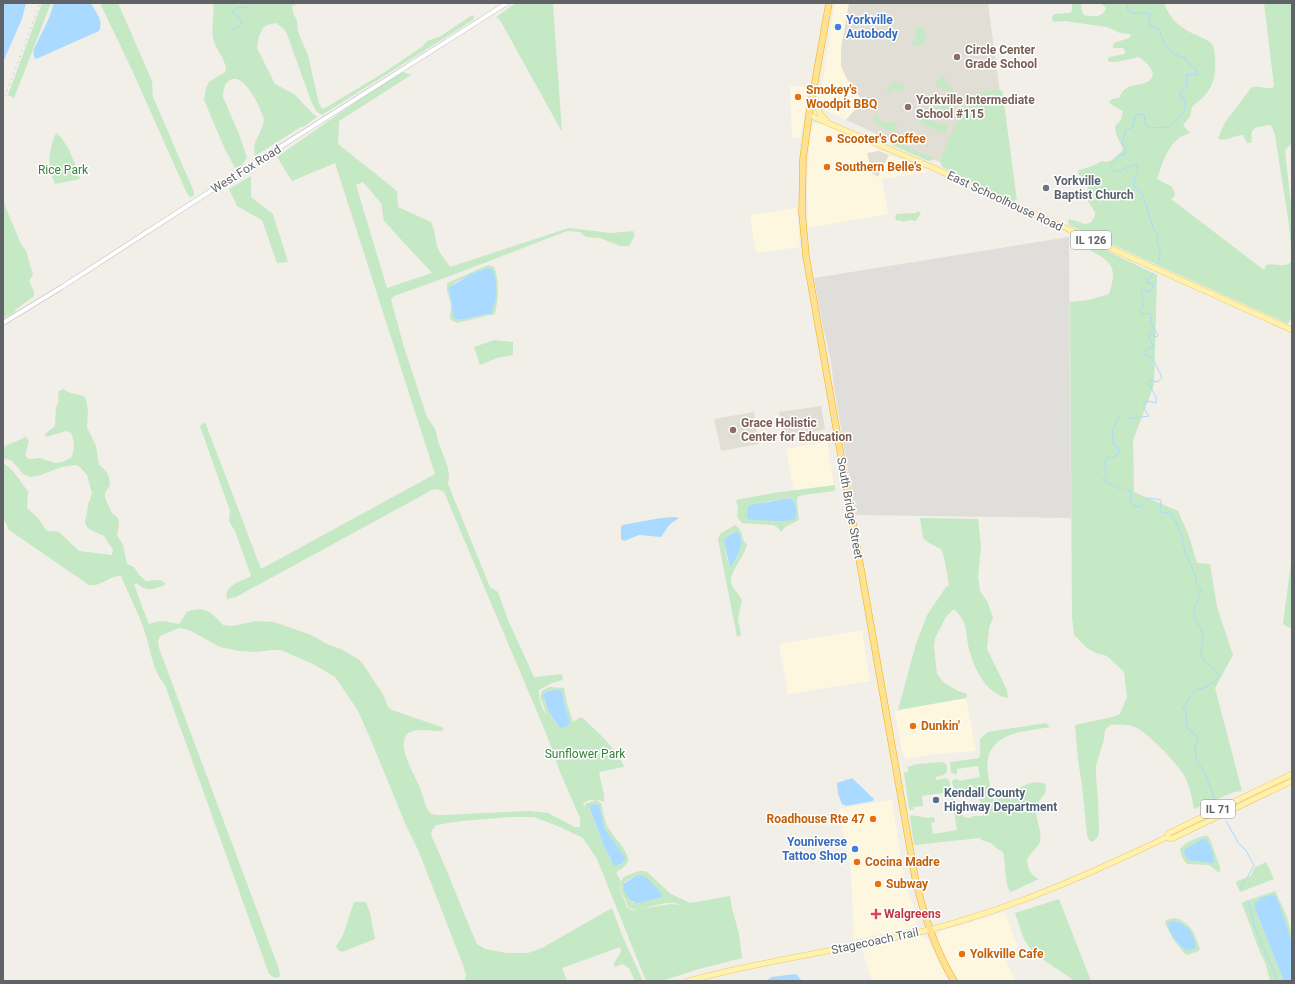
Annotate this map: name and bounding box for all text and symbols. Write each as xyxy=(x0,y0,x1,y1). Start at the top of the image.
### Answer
place label: Yorkville Autobody xyxy=(846,13,899,41)
marker: Yorkville Autobody xyxy=(833,22,843,32)
place label: Circle Center Grade School xyxy=(965,43,1037,71)
marker: Circle Center Grade School xyxy=(952,52,962,62)
place label: Smokey's Woodpit BBQ xyxy=(806,83,877,111)
marker: Smokey's Woodpit BBQ xyxy=(793,92,803,102)
place label: Yorkville Intermediate School #115 xyxy=(916,93,1035,121)
marker: Yorkville Intermediate School #115 xyxy=(903,102,913,112)
place label: Scooter's Coffee xyxy=(837,132,926,146)
marker: Scooter's Coffee xyxy=(824,134,834,144)
street label: West Fox Road xyxy=(209,142,283,196)
place label: Southern Belle's xyxy=(835,160,922,174)
marker: Southern Belle's xyxy=(822,162,832,172)
park label: Rice Park xyxy=(38,163,89,177)
street label: East Schoolhouse Road xyxy=(945,168,1065,234)
place label: Yorkville Baptist Church xyxy=(1054,174,1134,202)
marker: Yorkville Baptist Church xyxy=(1041,183,1051,193)
road number: IL 126 xyxy=(1071,231,1111,249)
place label: Grace Holistic Center for Education xyxy=(741,416,852,444)
marker: Grace Holistic Center for Education xyxy=(728,425,738,435)
street label: South Bridge Street xyxy=(834,456,866,560)
place label: Dunkin' xyxy=(921,719,960,733)
marker: Dunkin' xyxy=(908,721,918,731)
park label: Sunflower Park xyxy=(545,747,626,761)
place label: Kendall County Highway Department xyxy=(944,786,1057,814)
marker: Kendall County Highway Department xyxy=(931,795,941,805)
road number: IL 71 xyxy=(1201,800,1235,818)
place label: Roadhouse Rte 47 xyxy=(767,812,865,826)
marker: Roadhouse Rte 47 xyxy=(868,814,878,824)
place label: Youniverse Tattoo Shop xyxy=(782,835,848,863)
marker: Youniverse Tattoo Shop xyxy=(850,844,860,854)
place label: Cocina Madre xyxy=(865,855,940,869)
marker: Cocina Madre xyxy=(852,857,862,867)
place label: Subway xyxy=(886,877,929,891)
marker: Subway xyxy=(873,879,883,889)
place label: Walgreens xyxy=(884,907,941,921)
marker: Walgreens xyxy=(871,909,881,919)
street label: Stagecoach Trail xyxy=(830,925,920,957)
place label: Yolkville Cafe xyxy=(970,947,1044,961)
marker: Yolkville Cafe xyxy=(957,949,967,959)

